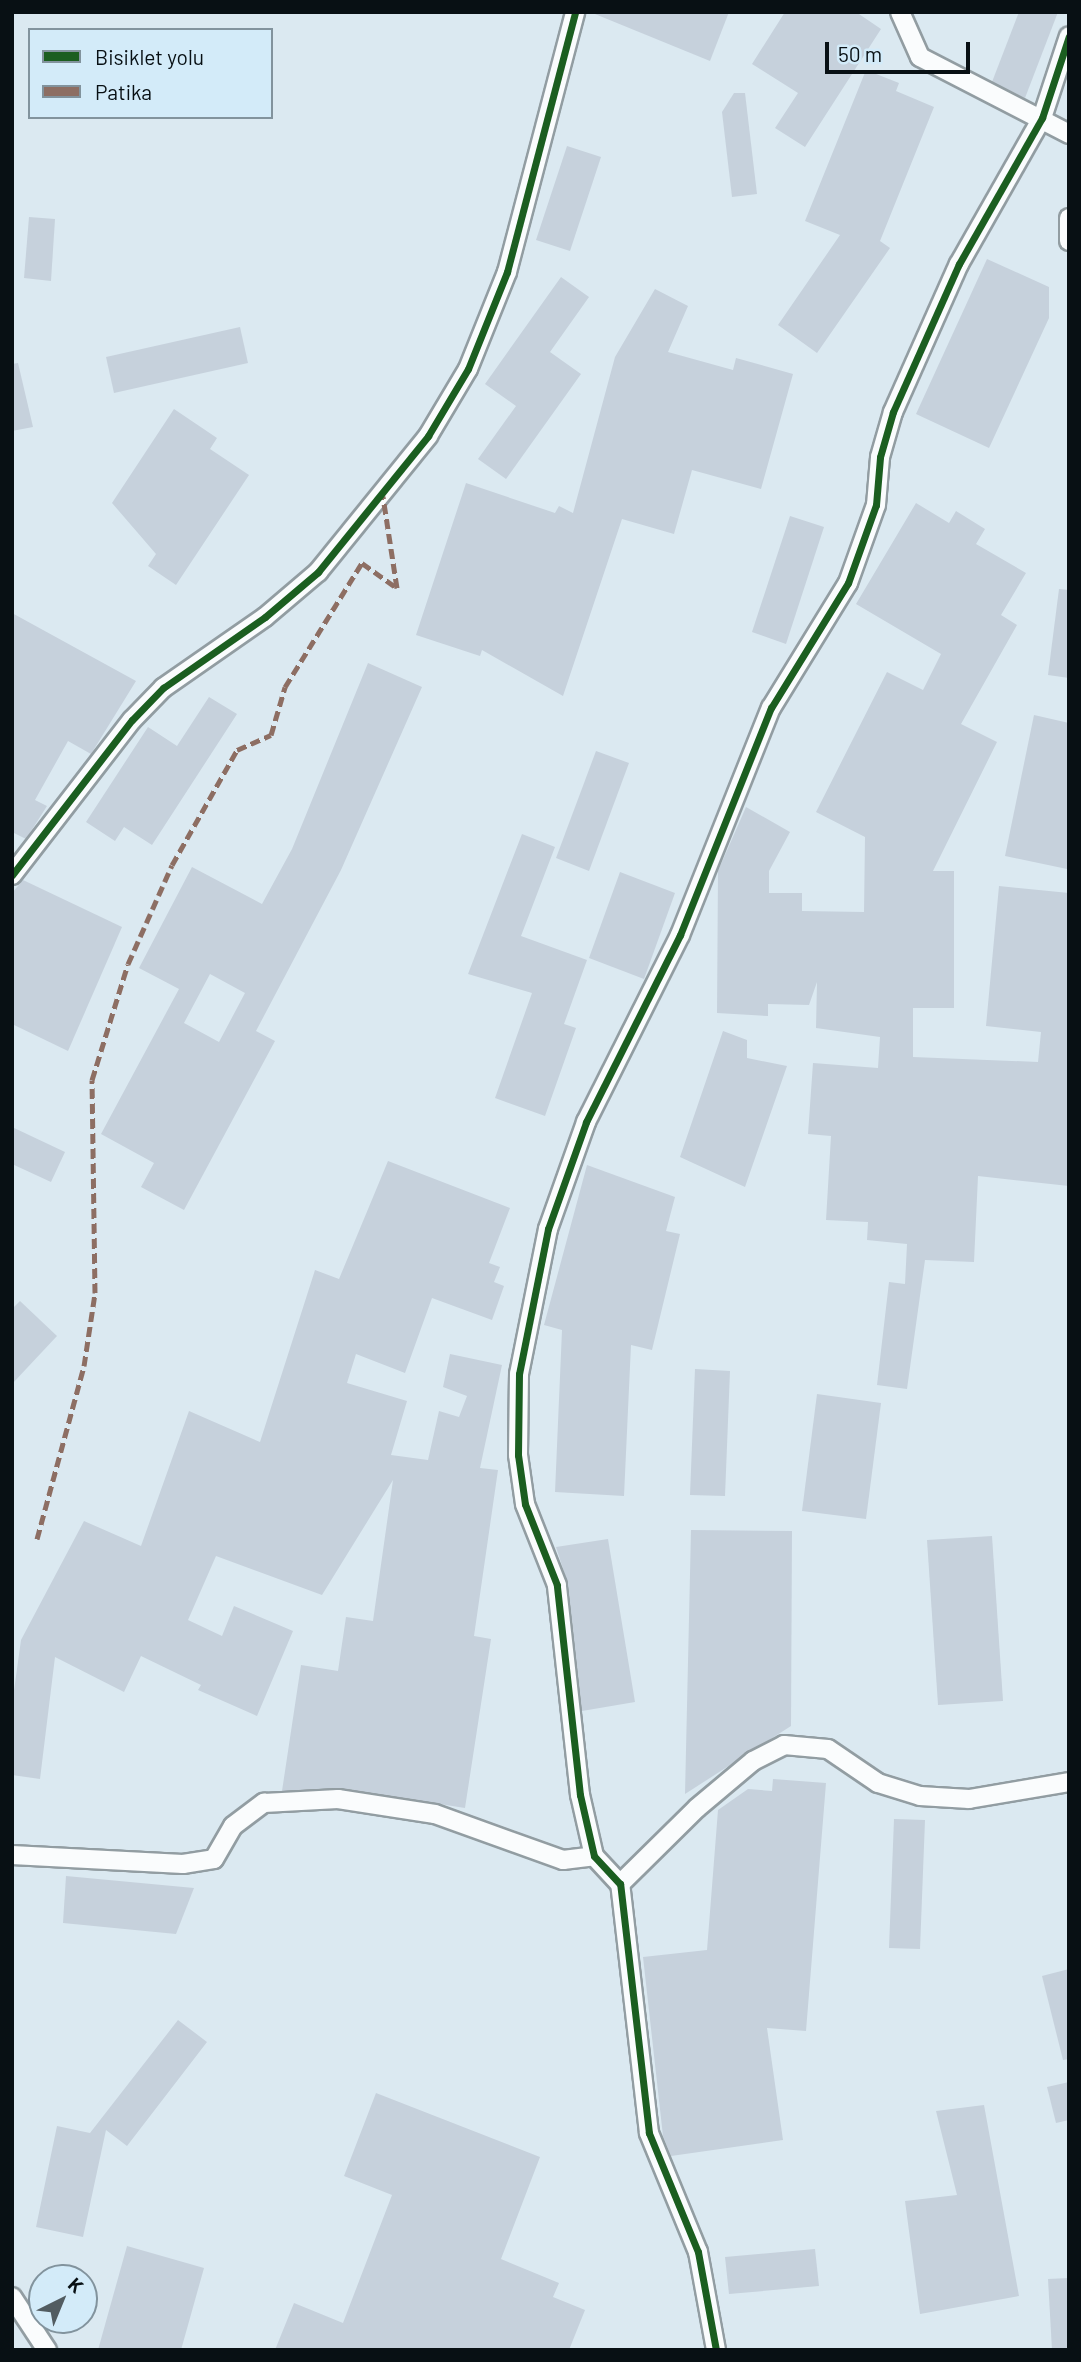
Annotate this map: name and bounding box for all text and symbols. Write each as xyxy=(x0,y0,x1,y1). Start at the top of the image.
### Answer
legend xyxy=(28,28,273,119)
scale bar xyxy=(829,28,974,72)
text: 50 m xyxy=(838,41,882,66)
text: Bisiklet yolu xyxy=(95,44,204,69)
text: Patika xyxy=(95,79,152,104)
north arrow xyxy=(28,2264,98,2334)
text: K xyxy=(64,2272,88,2297)

